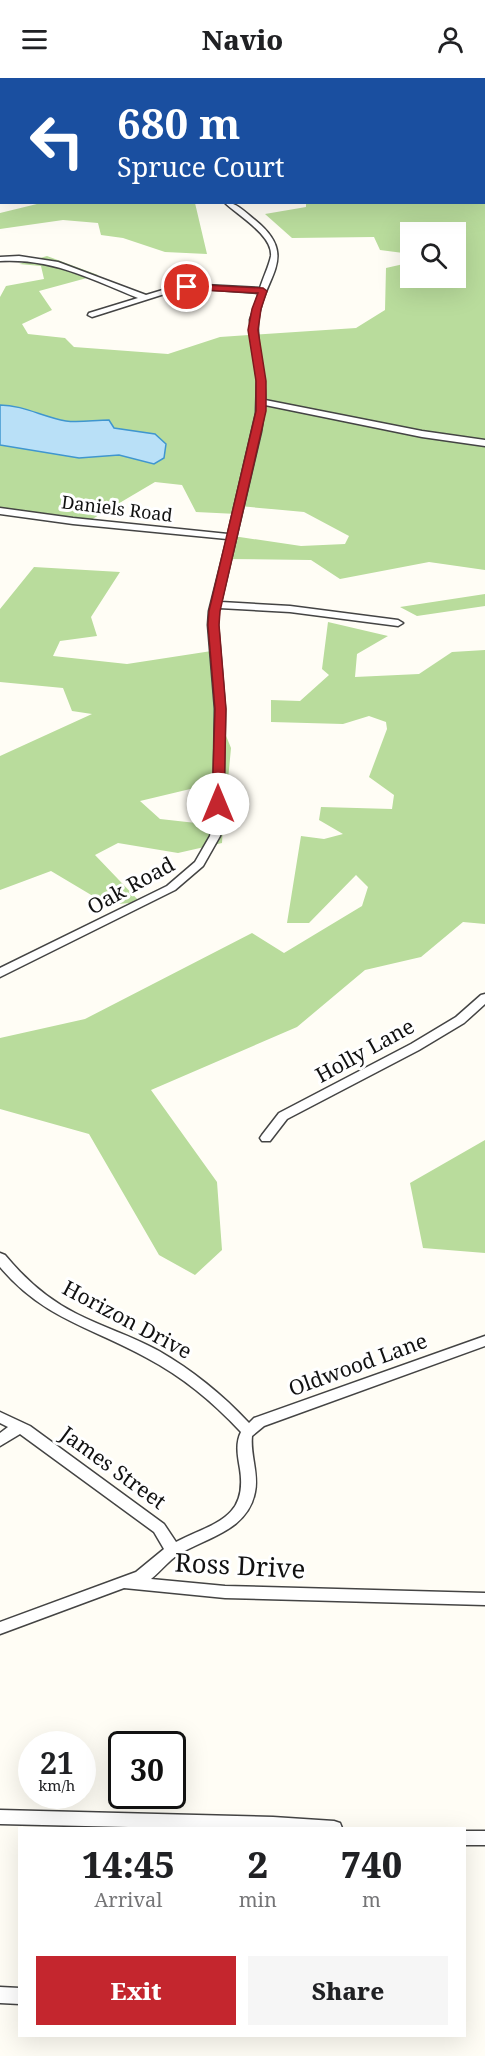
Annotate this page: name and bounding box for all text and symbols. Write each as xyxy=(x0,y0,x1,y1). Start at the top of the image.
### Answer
text: Navio xyxy=(202,21,283,58)
icon: menu xyxy=(18,23,51,56)
icon: person xyxy=(434,23,467,56)
text: 680 m xyxy=(117,94,241,151)
icon: left xyxy=(18,102,96,180)
text: Spruce Court xyxy=(117,148,284,185)
map controls xyxy=(400,222,466,288)
button: search xyxy=(400,222,466,288)
pin xyxy=(161,261,212,312)
icon: arrive xyxy=(170,270,203,303)
street label: Daniels Road xyxy=(60,489,174,527)
position arrow xyxy=(186,772,250,836)
street label: Oak Road xyxy=(82,850,179,921)
street label: Holly Lane xyxy=(310,1012,419,1089)
street label: Horizon Drive xyxy=(58,1273,197,1365)
street label: Oldwood Lane xyxy=(285,1326,431,1402)
street label: James Street xyxy=(54,1419,172,1515)
street label: Ross Drive xyxy=(174,1544,306,1586)
speed limit sign: 30 xyxy=(108,1731,186,1809)
text: 21 xyxy=(40,1742,74,1783)
text: km/h xyxy=(39,1775,75,1795)
text: 14:45 xyxy=(82,1840,175,1889)
text: 2 xyxy=(248,1840,268,1889)
text: 740 xyxy=(341,1840,402,1889)
text: Arrival xyxy=(94,1886,163,1913)
text: min xyxy=(239,1886,277,1913)
text: m xyxy=(362,1886,381,1913)
button: Exit xyxy=(36,1956,236,2025)
button: Share xyxy=(248,1956,448,2025)

